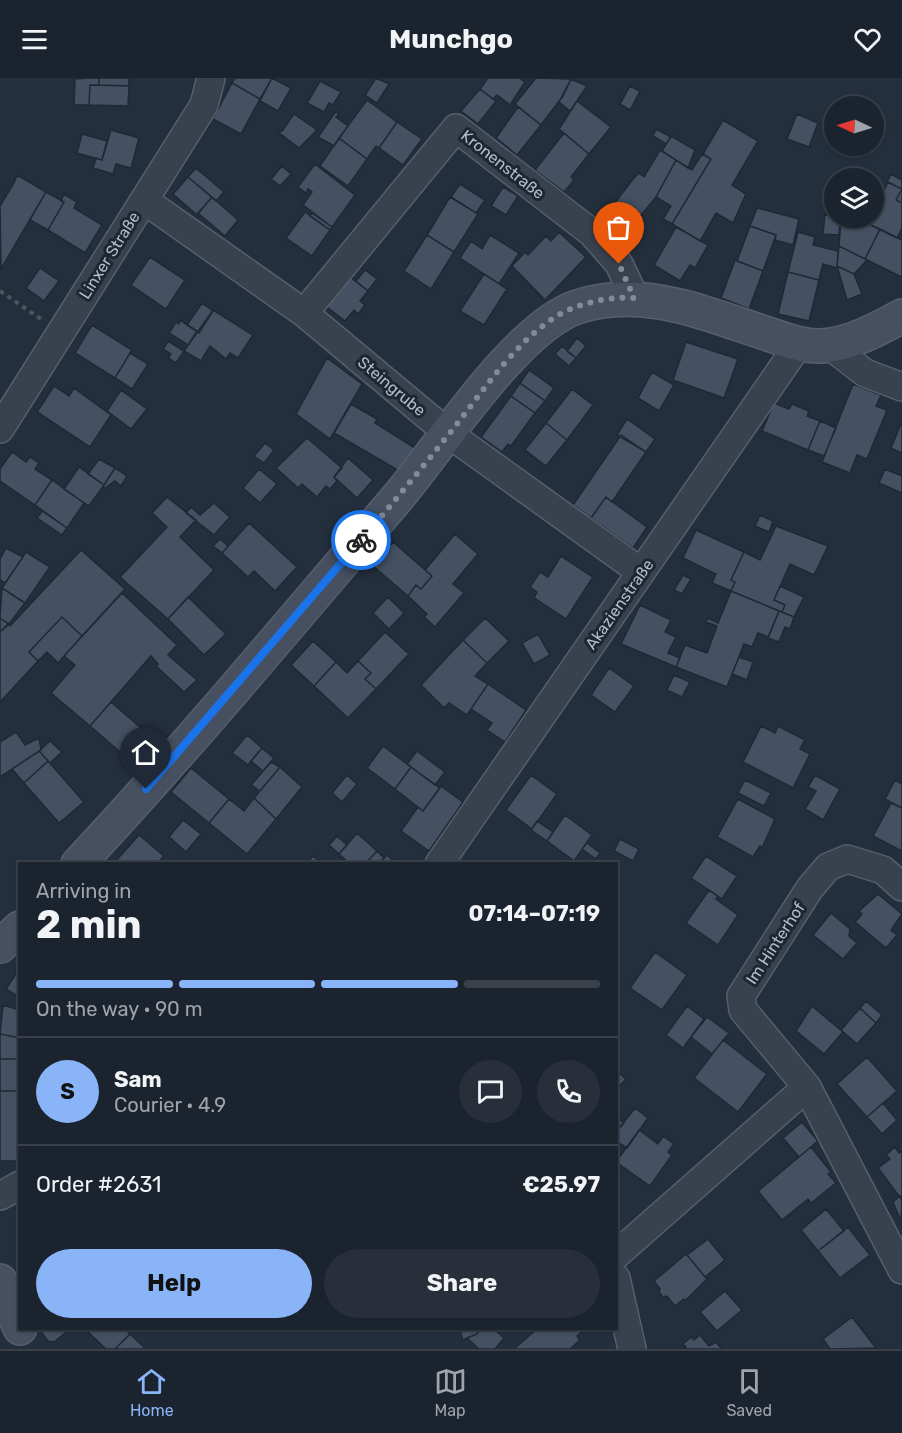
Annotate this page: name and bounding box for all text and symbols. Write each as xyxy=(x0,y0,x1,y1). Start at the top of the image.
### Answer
icon: menu xyxy=(18,23,51,56)
text: Munchgo xyxy=(389,23,513,55)
icon: heart xyxy=(851,23,884,56)
north arrow xyxy=(824,96,884,156)
map controls xyxy=(824,96,884,228)
street label: Kronenstraße xyxy=(457,126,548,203)
button: layers xyxy=(824,168,884,228)
pin xyxy=(593,202,644,264)
street label: Linxer Straße xyxy=(75,208,144,302)
icon: bag xyxy=(602,211,635,244)
street label: Steingrube xyxy=(354,353,429,420)
courier xyxy=(331,510,391,570)
icon: bike xyxy=(345,524,378,557)
street label: Akazienstraße xyxy=(581,555,658,653)
pin xyxy=(120,727,171,789)
icon: home xyxy=(129,736,162,769)
text: Arriving in xyxy=(36,879,131,903)
street label: Im Hinterhof xyxy=(742,898,809,988)
text: 07:14–07:19 xyxy=(469,900,600,927)
text: 2 min xyxy=(36,902,142,948)
text: On the way · 90 m xyxy=(36,997,202,1021)
button: chat xyxy=(459,1060,522,1123)
button: phone xyxy=(537,1060,600,1123)
text: Sam xyxy=(114,1066,162,1093)
text: S xyxy=(60,1078,75,1105)
text: Courier · 4.9 xyxy=(114,1093,226,1117)
text: Order #2631 xyxy=(36,1171,161,1198)
text: €25.97 xyxy=(522,1171,600,1198)
button: Help xyxy=(36,1249,312,1318)
button: Share xyxy=(324,1249,600,1318)
tab: Home xyxy=(130,1365,174,1420)
tab: Map xyxy=(434,1365,467,1420)
tab: Saved xyxy=(726,1365,772,1420)

